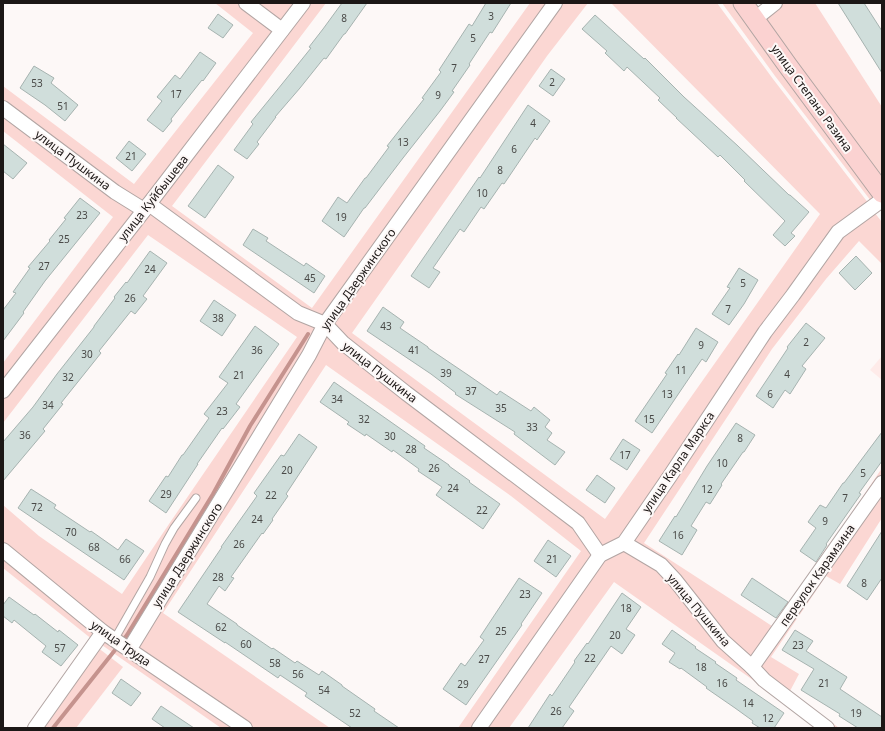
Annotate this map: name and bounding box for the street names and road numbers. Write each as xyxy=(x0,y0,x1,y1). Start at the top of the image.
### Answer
street label: улица Степана Разина xyxy=(767,41,857,155)
street label: улица Пушкина xyxy=(32,126,114,194)
street label: улица Куйбышева xyxy=(114,151,192,245)
street label: улица Дзержинского xyxy=(316,225,400,333)
street label: улица Пушкина xyxy=(339,337,421,407)
street label: улица Карла Маркса xyxy=(638,408,718,516)
street label: улица Дзержинского xyxy=(148,499,226,611)
street label: переулок Карамзина xyxy=(775,520,859,630)
street label: улица Пушкина xyxy=(663,570,735,650)
street label: улица Труда xyxy=(88,616,154,670)

